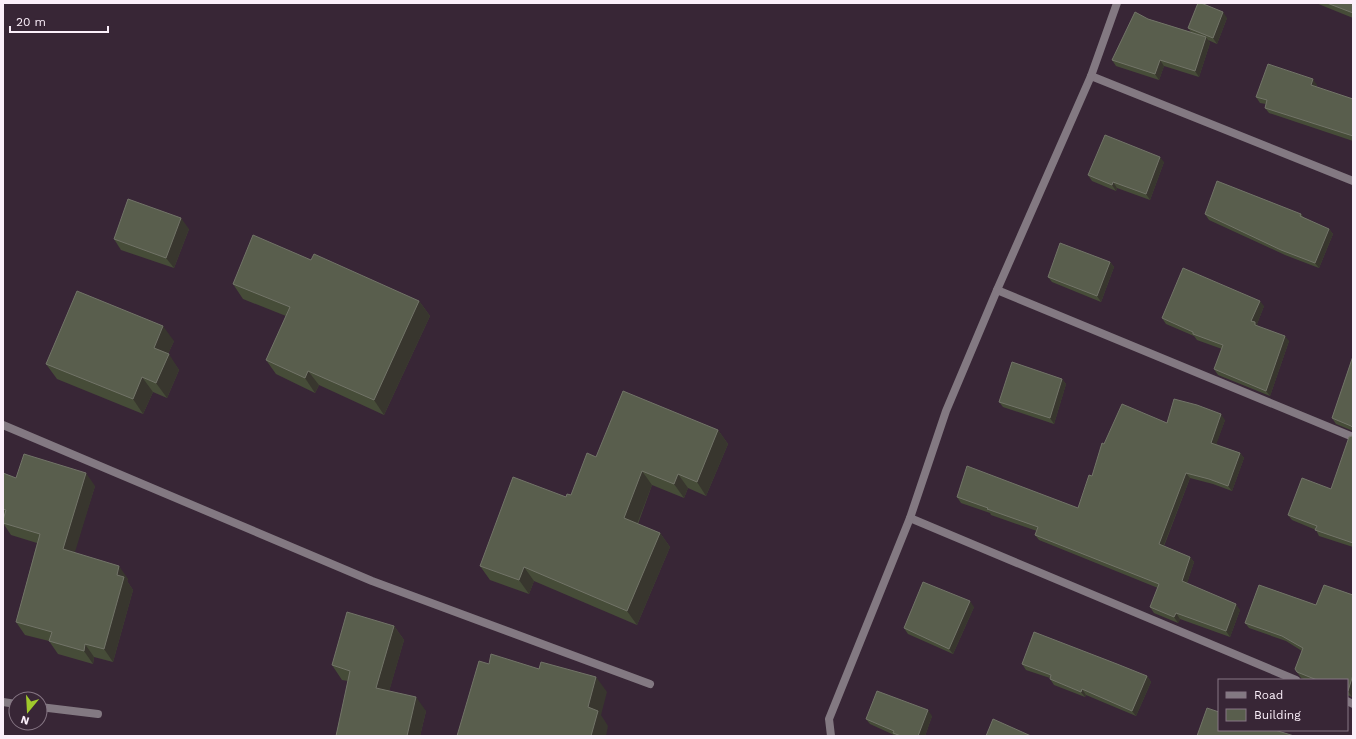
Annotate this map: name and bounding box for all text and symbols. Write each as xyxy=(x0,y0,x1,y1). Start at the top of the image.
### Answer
scale bar xyxy=(10,8,108,34)
text: 20 m xyxy=(16,15,46,29)
legend xyxy=(1218,679,1348,731)
text: Road xyxy=(1254,688,1283,702)
north arrow xyxy=(8,691,48,731)
text: Building xyxy=(1254,708,1301,722)
text: N xyxy=(19,713,31,727)

